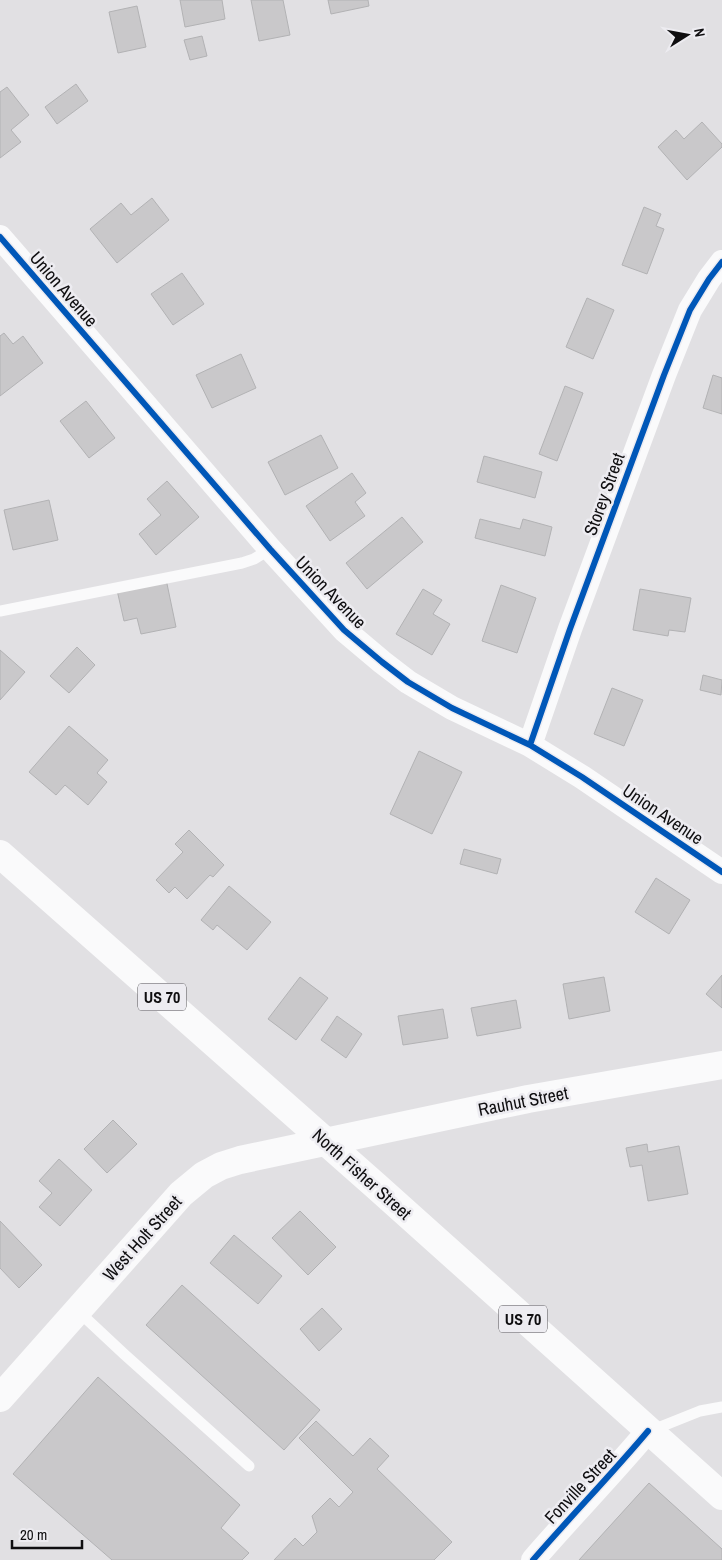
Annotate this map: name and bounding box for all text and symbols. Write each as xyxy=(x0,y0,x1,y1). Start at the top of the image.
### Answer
north arrow xyxy=(662,10,712,60)
text: N xyxy=(690,27,709,38)
street label: Union Avenue xyxy=(24,246,104,332)
street label: Storey Street xyxy=(578,449,630,539)
street label: Union Avenue xyxy=(290,550,372,634)
street label: Union Avenue xyxy=(618,778,708,850)
road number: US 70 xyxy=(138,984,186,1010)
street label: Rauhut Street xyxy=(476,1080,570,1122)
street label: North Fisher Street xyxy=(307,1123,417,1225)
street label: West Holt Street xyxy=(97,1190,187,1286)
road number: US 70 xyxy=(499,1306,547,1332)
street label: Fonville Street xyxy=(539,1443,621,1529)
scale bar xyxy=(12,1518,82,1550)
text: 20 m xyxy=(20,1524,47,1545)

